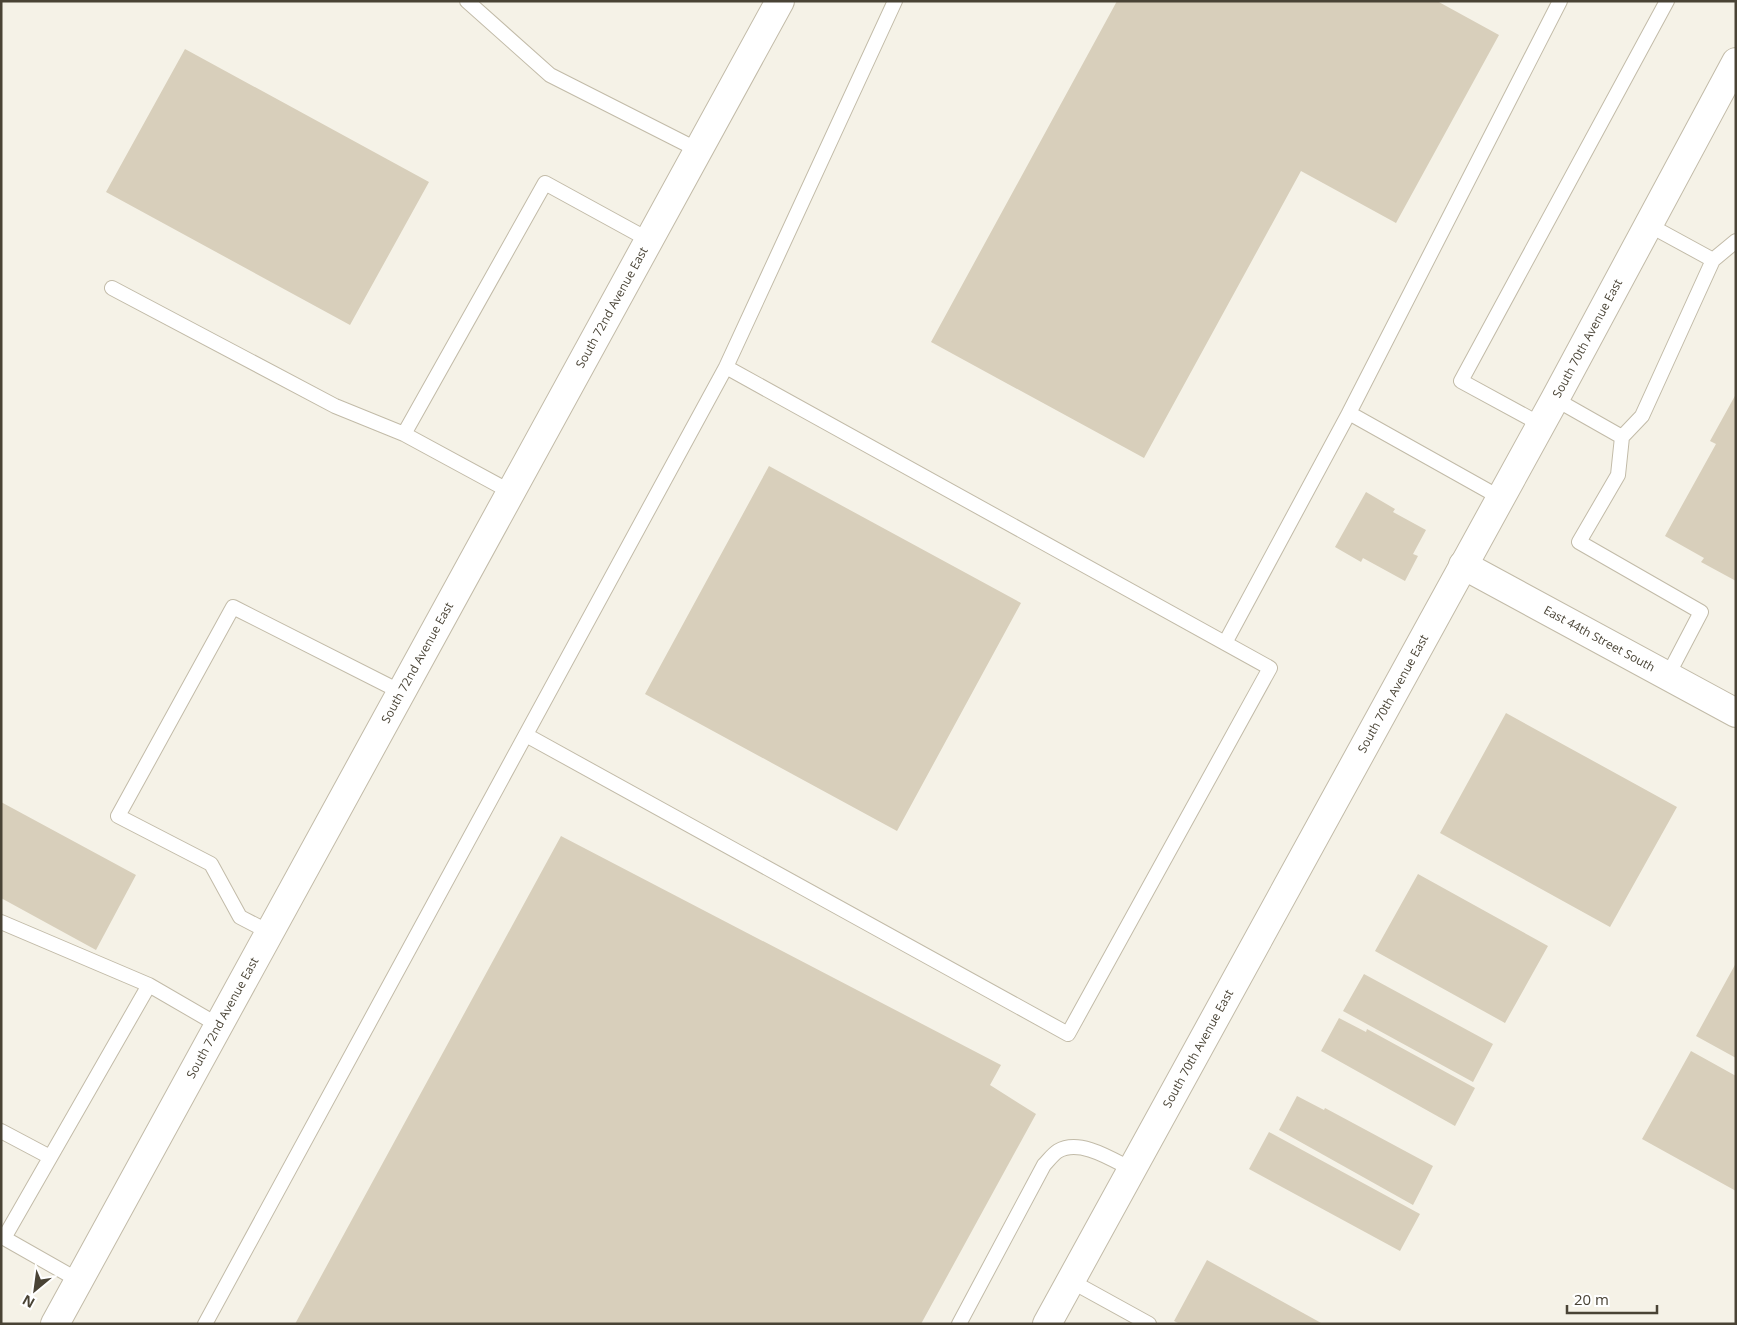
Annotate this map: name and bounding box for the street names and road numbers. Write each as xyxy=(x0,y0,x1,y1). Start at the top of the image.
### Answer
street label: South 72nd Avenue East xyxy=(571,244,652,371)
street label: South 70th Avenue East xyxy=(1548,276,1626,401)
street label: South 72nd Avenue East xyxy=(377,599,457,726)
street label: East 44th Street South xyxy=(1541,601,1658,676)
street label: South 70th Avenue East xyxy=(1353,631,1432,756)
street label: South 72nd Avenue East xyxy=(182,954,262,1081)
street label: South 70th Avenue East xyxy=(1158,986,1237,1111)

